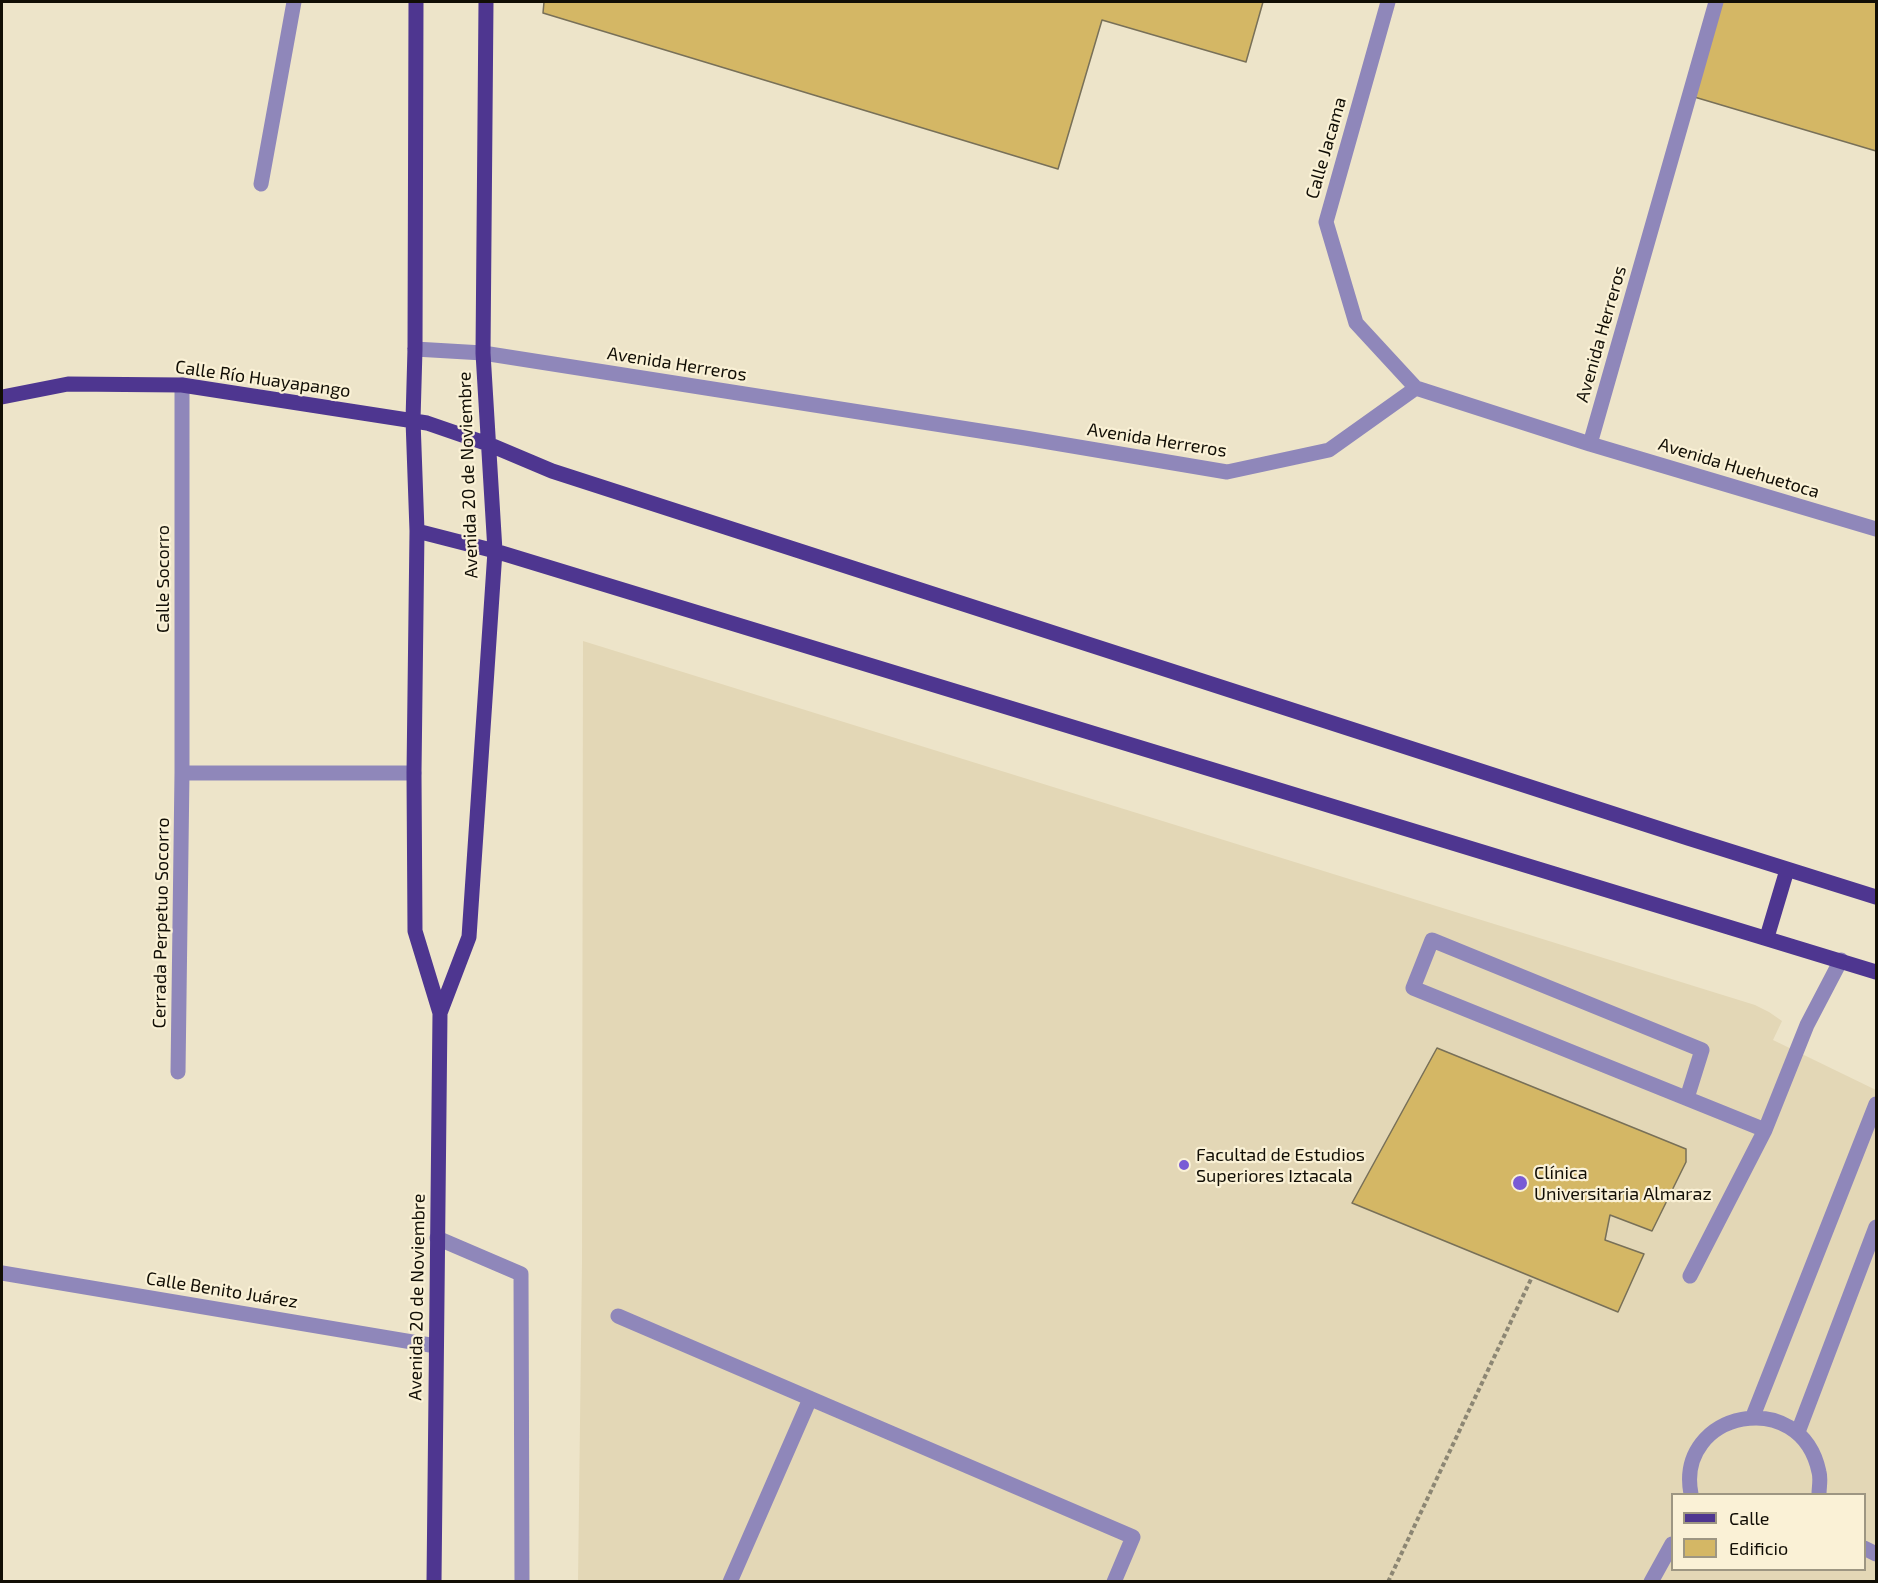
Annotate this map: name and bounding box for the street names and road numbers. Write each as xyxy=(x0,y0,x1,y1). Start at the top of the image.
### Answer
street label: Calle Jacama xyxy=(1301,95,1351,201)
street label: Avenida Herreros xyxy=(1571,263,1631,405)
street label: Avenida Herreros xyxy=(606,342,748,386)
street label: Calle Río Huayapango xyxy=(174,356,352,402)
street label: Avenida 20 de Noviembre xyxy=(454,371,482,579)
street label: Avenida Herreros xyxy=(1086,418,1228,462)
street label: Avenida Huehuetoca xyxy=(1656,433,1822,503)
street label: Calle Socorro xyxy=(152,525,174,633)
street label: Cerrada Perpetuo Socorro xyxy=(148,817,174,1029)
street label: Avenida 20 de Noviembre xyxy=(404,1193,430,1401)
street label: Calle Benito Juárez xyxy=(145,1267,299,1313)

